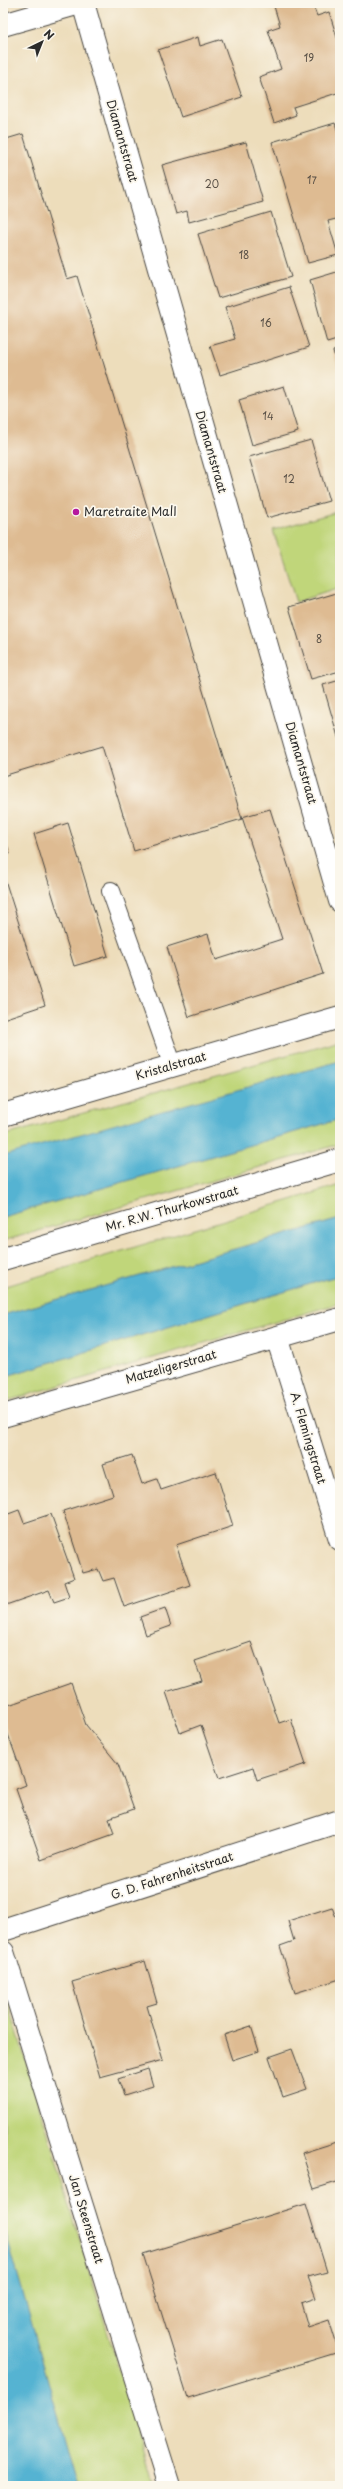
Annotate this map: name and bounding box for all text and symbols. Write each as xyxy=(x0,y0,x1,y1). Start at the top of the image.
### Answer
north arrow xyxy=(22,22,62,62)
text: N xyxy=(40,25,58,44)
house number: 19 xyxy=(304,50,314,65)
street label: Diamantstraat xyxy=(103,97,143,184)
house number: 17 xyxy=(307,172,318,187)
house number: 20 xyxy=(205,176,219,191)
house number: 18 xyxy=(239,247,249,262)
house number: 16 xyxy=(260,315,272,330)
street label: Diamantstraat xyxy=(192,408,232,495)
house number: 14 xyxy=(262,408,274,423)
house number: 12 xyxy=(283,471,295,486)
place label: Maretraite Mall xyxy=(84,502,176,520)
marker: Maretraite Mall xyxy=(71,507,81,517)
house number: 8 xyxy=(316,631,322,646)
street label: Diamantstraat xyxy=(282,719,322,806)
street label: Kristalstraat xyxy=(133,1046,208,1084)
street label: Mr. R.W. Thurkowstraat xyxy=(103,1180,240,1236)
street label: Matzeligerstraat xyxy=(123,1344,219,1388)
street label: A. Flemingstraat xyxy=(286,1389,332,1486)
street label: G. D. Fahrenheitstraat xyxy=(108,1847,235,1903)
street label: Jan Steenstraat xyxy=(65,2172,109,2266)

